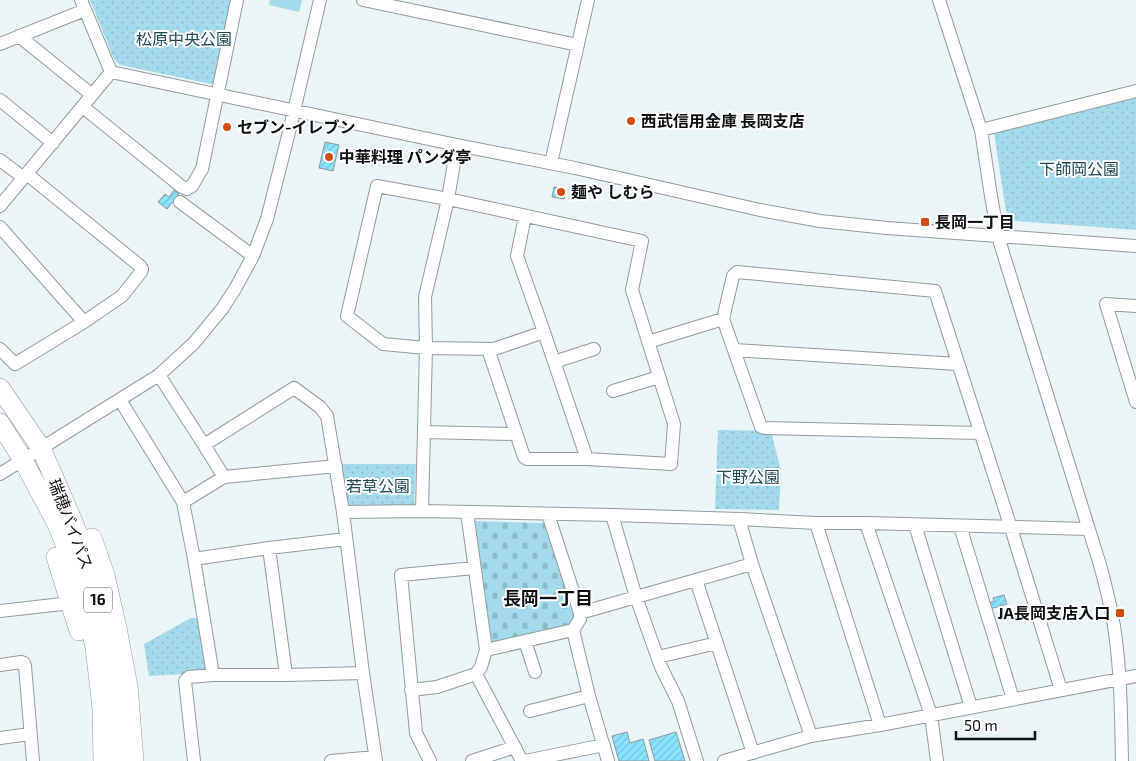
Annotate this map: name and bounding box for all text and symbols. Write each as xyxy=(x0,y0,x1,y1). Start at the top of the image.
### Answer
park label: 松原中央公園 xyxy=(136,29,232,48)
place label: 西武信用金庫 長岡支店 xyxy=(641,111,804,130)
marker: 西武信用金庫 長岡支店 xyxy=(625,115,637,127)
place label: セブン-イレブン xyxy=(237,117,356,136)
marker: セブン-イレブン xyxy=(221,121,233,133)
place label: 中華料理 パンダ亭 xyxy=(339,147,471,166)
marker: 中華料理 パンダ亭 xyxy=(323,151,335,163)
park label: 下師岡公園 xyxy=(1039,159,1119,178)
place label: 麺や しむら xyxy=(571,182,654,201)
marker: 麺や しむら xyxy=(555,186,567,198)
place label: 長岡一丁目 xyxy=(935,212,1015,231)
marker: 長岡一丁目 xyxy=(919,216,931,228)
park label: 下野公園 xyxy=(716,467,780,486)
street label: 瑞穂バイパス xyxy=(45,476,97,572)
park label: 若草公園 xyxy=(346,476,410,495)
district label: 長岡一丁目 xyxy=(503,587,593,609)
road number: 16 xyxy=(84,588,112,612)
place label: JA長岡支店入口 xyxy=(998,603,1110,622)
marker: JA長岡支店入口 xyxy=(1114,607,1126,619)
scale bar xyxy=(956,708,1035,740)
text: 50 m xyxy=(964,716,998,734)

